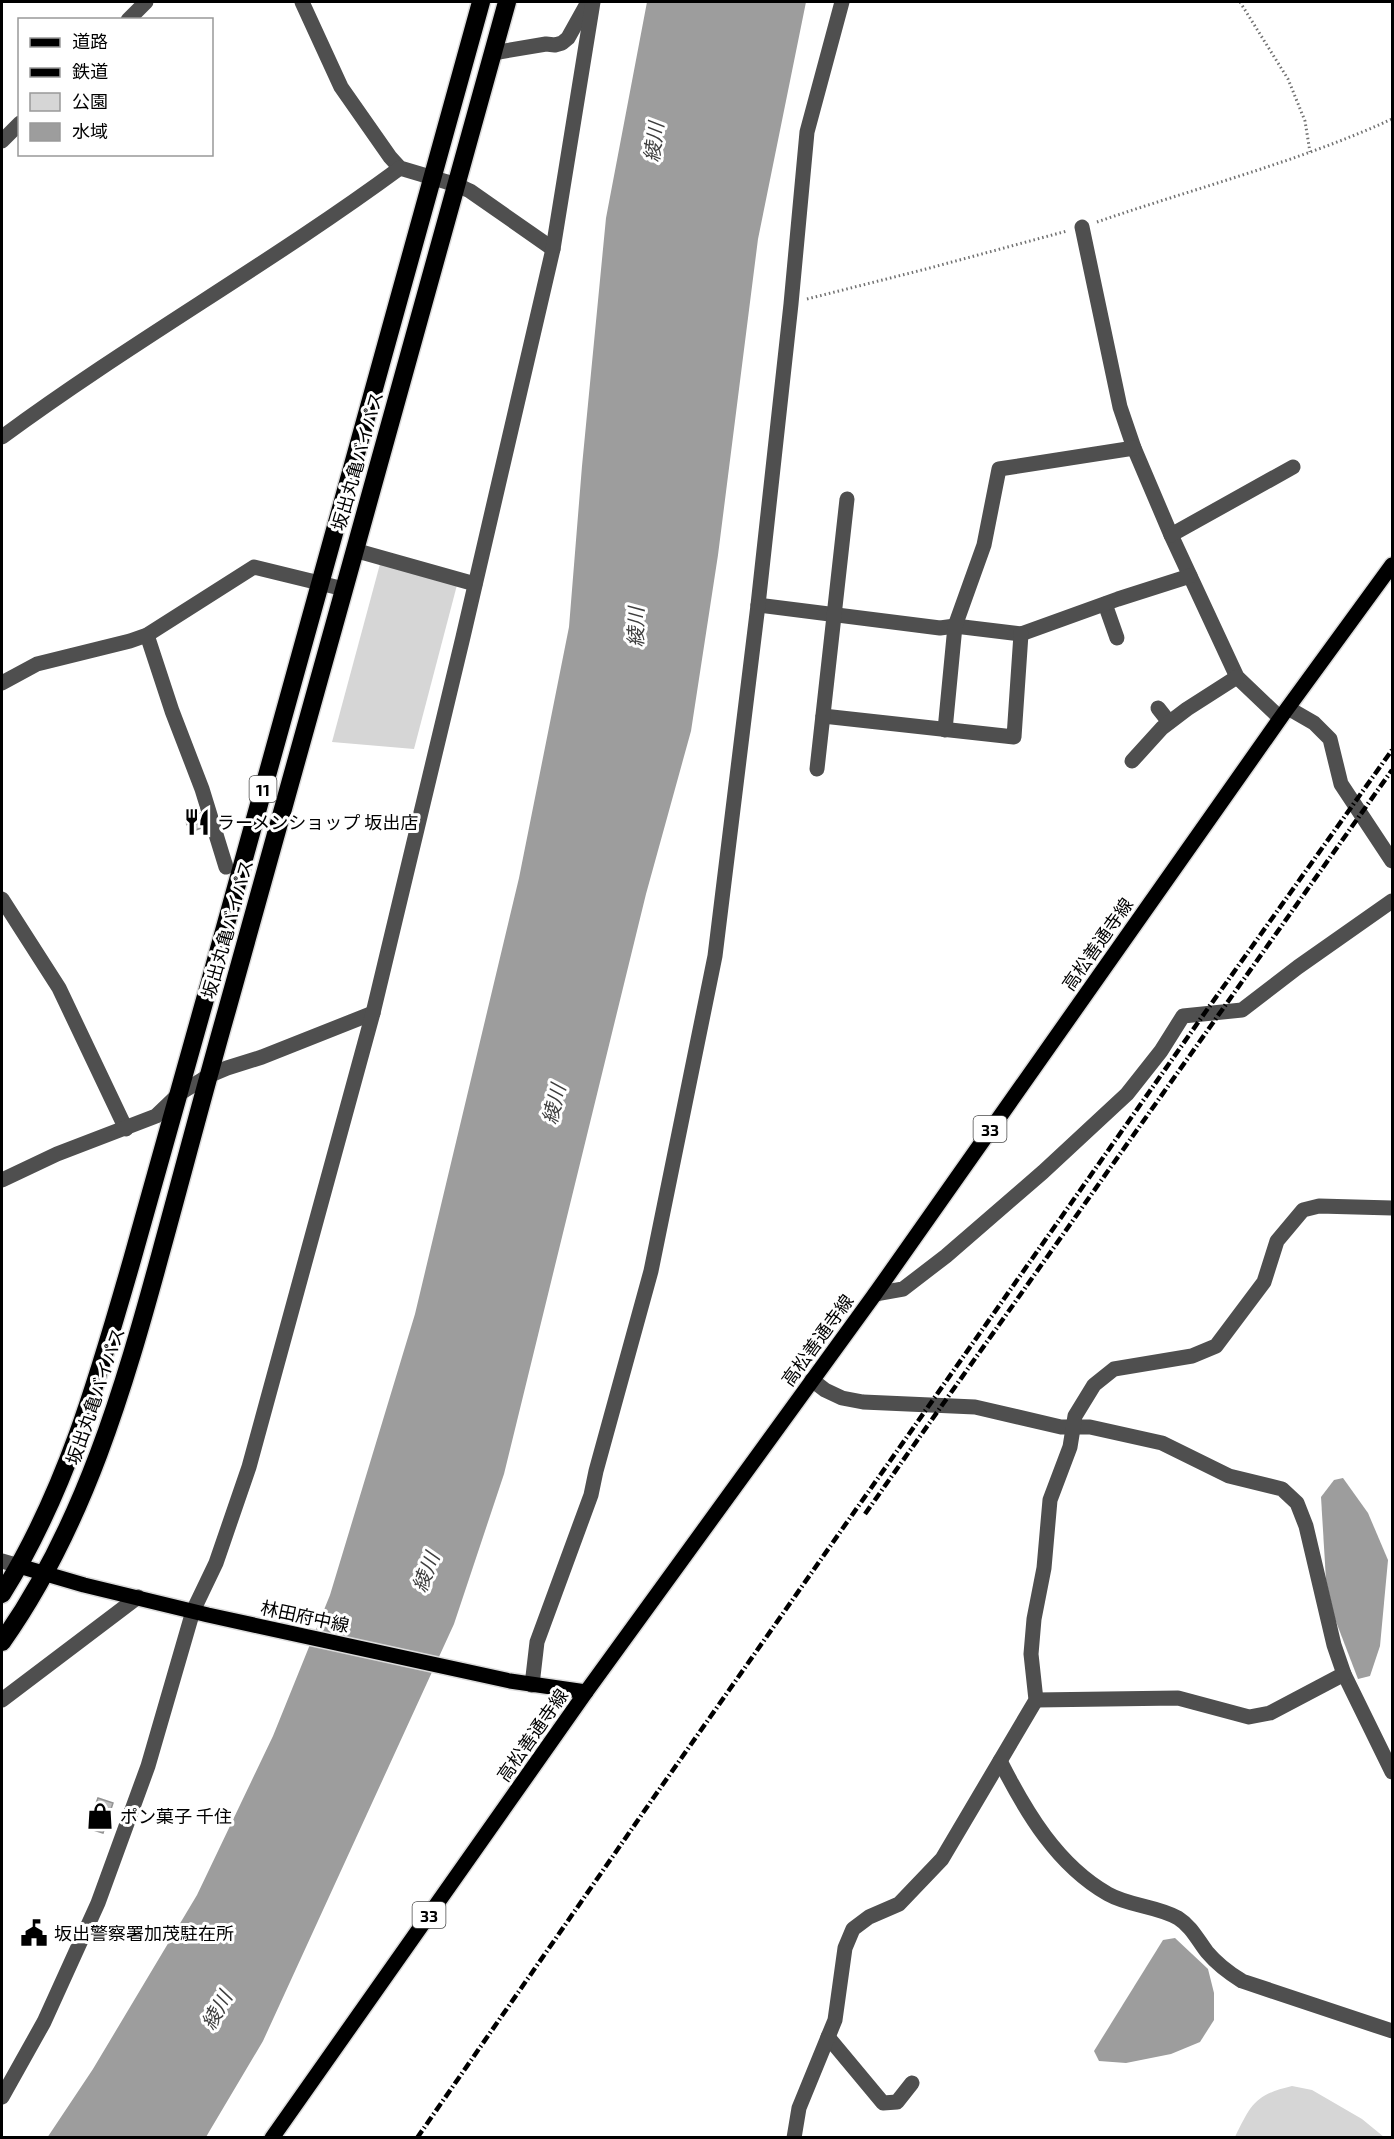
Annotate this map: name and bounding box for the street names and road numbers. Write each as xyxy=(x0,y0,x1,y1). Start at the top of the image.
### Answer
street label: 坂出丸亀バイパス xyxy=(327,389,387,533)
road number: 11 xyxy=(250,776,276,802)
street label: 坂出丸亀バイパス xyxy=(197,857,257,1001)
street label: 高松善通寺線 xyxy=(1057,893,1137,995)
road number: 33 xyxy=(974,1116,1006,1142)
street label: 高松善通寺線 xyxy=(776,1290,858,1390)
street label: 坂出丸亀バイパス xyxy=(61,1325,129,1467)
street label: 林田府中線 xyxy=(259,1596,351,1636)
street label: 高松善通寺線 xyxy=(492,1684,572,1786)
road number: 33 xyxy=(412,1902,446,1928)

